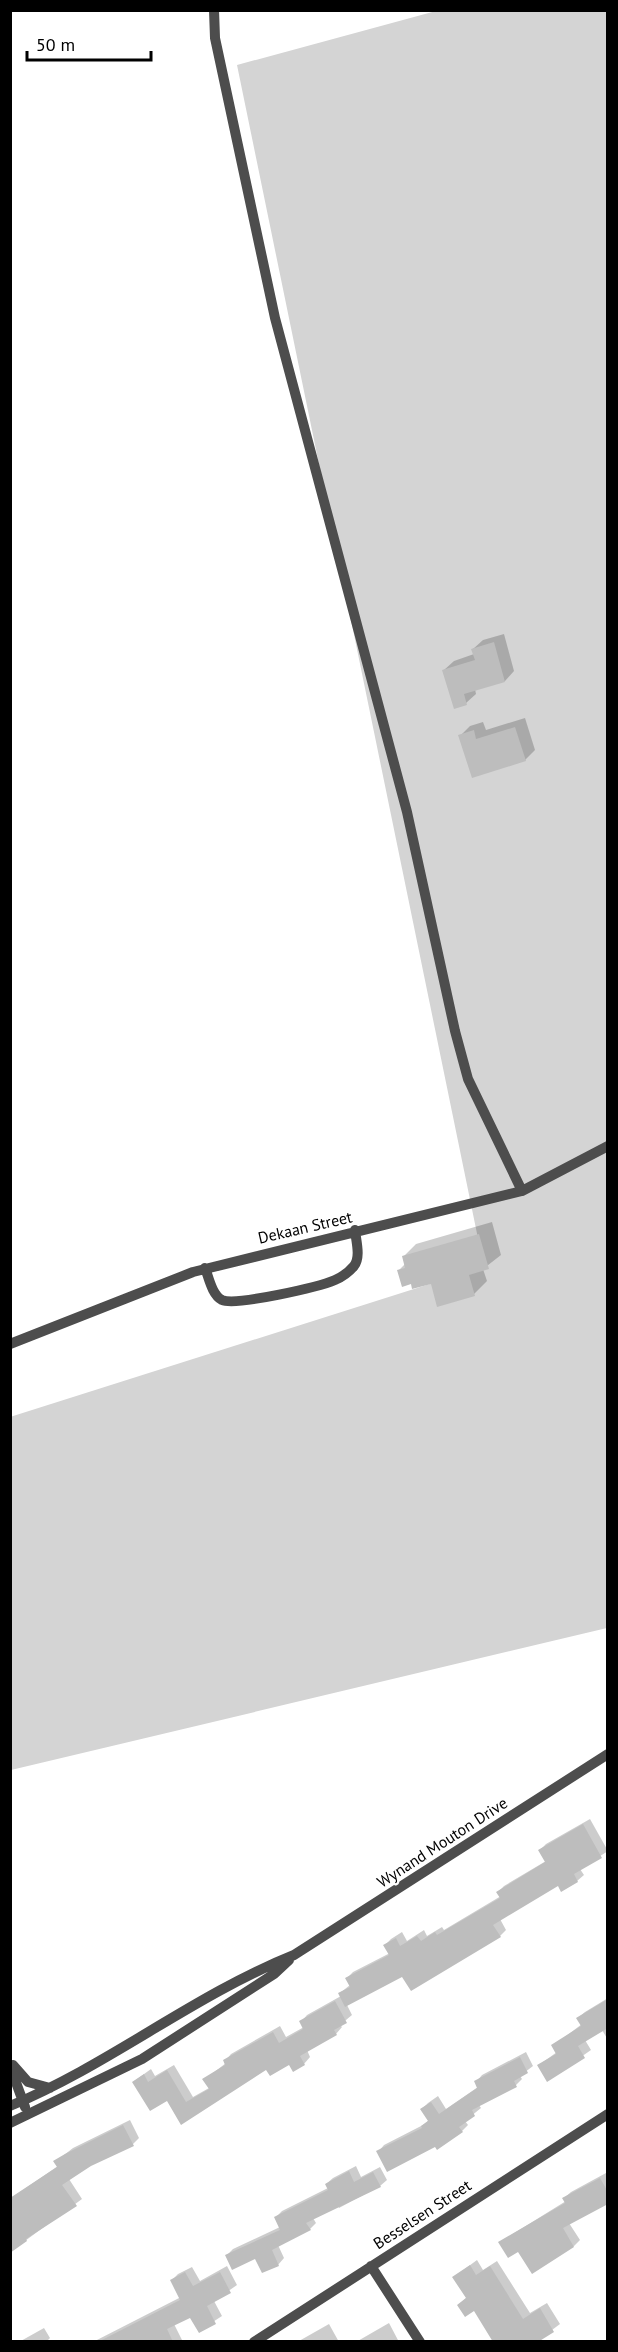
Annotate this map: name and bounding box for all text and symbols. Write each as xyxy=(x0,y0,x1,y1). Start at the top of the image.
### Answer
scale bar xyxy=(27,24,152,62)
text: 50 m xyxy=(36,33,75,56)
street label: Dekaan Street xyxy=(256,1206,355,1248)
street label: Wynand Mouton Drive xyxy=(373,1792,511,1892)
street label: Besselsen Street xyxy=(369,2175,475,2253)

